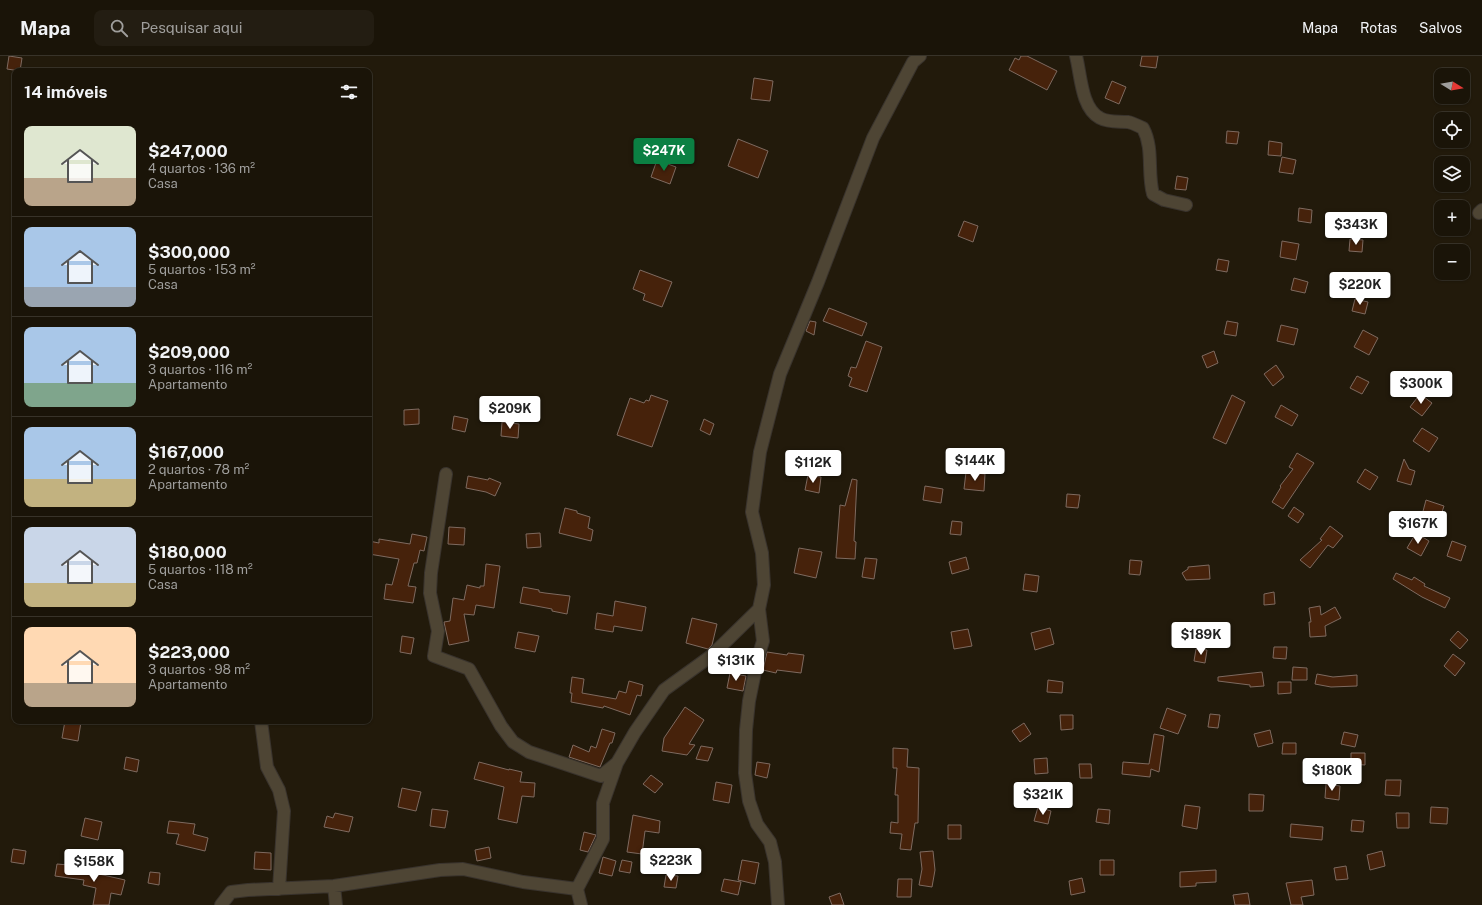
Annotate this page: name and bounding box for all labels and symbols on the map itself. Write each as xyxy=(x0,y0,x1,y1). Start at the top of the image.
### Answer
north arrow xyxy=(1434,68,1470,104)
pin: $247K xyxy=(636,138,692,172)
pin: $343K xyxy=(1328,212,1384,246)
pin: $220K xyxy=(1332,272,1388,306)
pin: $300K xyxy=(1393,371,1449,405)
pin: $209K xyxy=(482,396,538,430)
pin: $144K xyxy=(947,448,1003,482)
pin: $112K xyxy=(785,450,841,484)
pin: $167K xyxy=(1390,511,1446,545)
pin: $189K xyxy=(1173,622,1229,656)
pin: $131K xyxy=(708,648,764,682)
pin: $180K xyxy=(1304,758,1360,792)
pin: $321K xyxy=(1015,782,1071,816)
pin: $223K xyxy=(643,848,699,882)
pin: $158K xyxy=(66,849,122,883)

